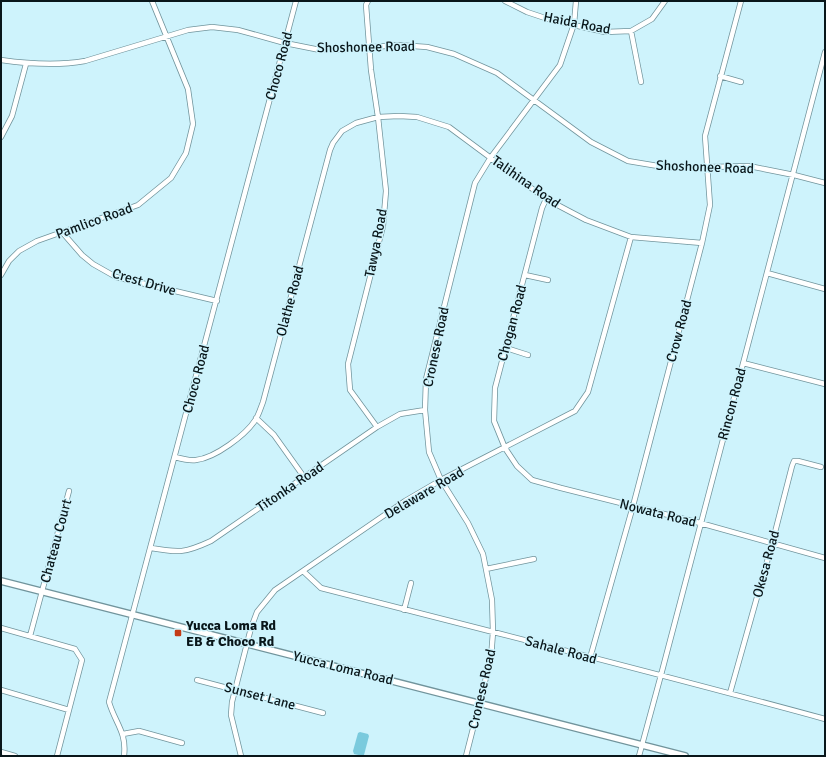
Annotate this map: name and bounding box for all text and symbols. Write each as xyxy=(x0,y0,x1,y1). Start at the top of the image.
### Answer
street label: Haida Road xyxy=(542,8,612,38)
street label: Choco Road xyxy=(262,30,296,102)
street label: Shoshonee Road xyxy=(317,38,415,56)
street label: Talihina Road xyxy=(488,152,564,212)
street label: Shoshonee Road xyxy=(656,157,754,177)
street label: Pamlico Road xyxy=(53,199,135,243)
street label: Tawya Road xyxy=(361,207,391,279)
street label: Olathe Road xyxy=(272,264,308,338)
street label: Crest Drive xyxy=(110,265,178,299)
street label: Chogan Road xyxy=(494,283,530,363)
street label: Crow Road xyxy=(663,298,695,364)
street label: Cronese Road xyxy=(419,305,453,389)
street label: Choco Road xyxy=(179,343,213,415)
street label: Rincon Road xyxy=(714,366,750,442)
street label: Titonka Road xyxy=(253,458,327,516)
street label: Delaware Road xyxy=(381,463,467,523)
street label: Nowata Road xyxy=(618,495,698,531)
street label: Chateau Court xyxy=(37,497,75,585)
street label: Okesa Road xyxy=(749,528,783,600)
place label: Yucca Loma Rd EB & Choco Rd xyxy=(185,617,277,650)
marker: Yucca Loma Rd EB & Choco Rd xyxy=(173,628,183,638)
street label: Sahale Road xyxy=(523,632,599,668)
street label: Yucca Loma Road xyxy=(291,647,395,689)
street label: Cronese Road xyxy=(465,647,499,731)
street label: Sunset Lane xyxy=(222,678,298,714)

